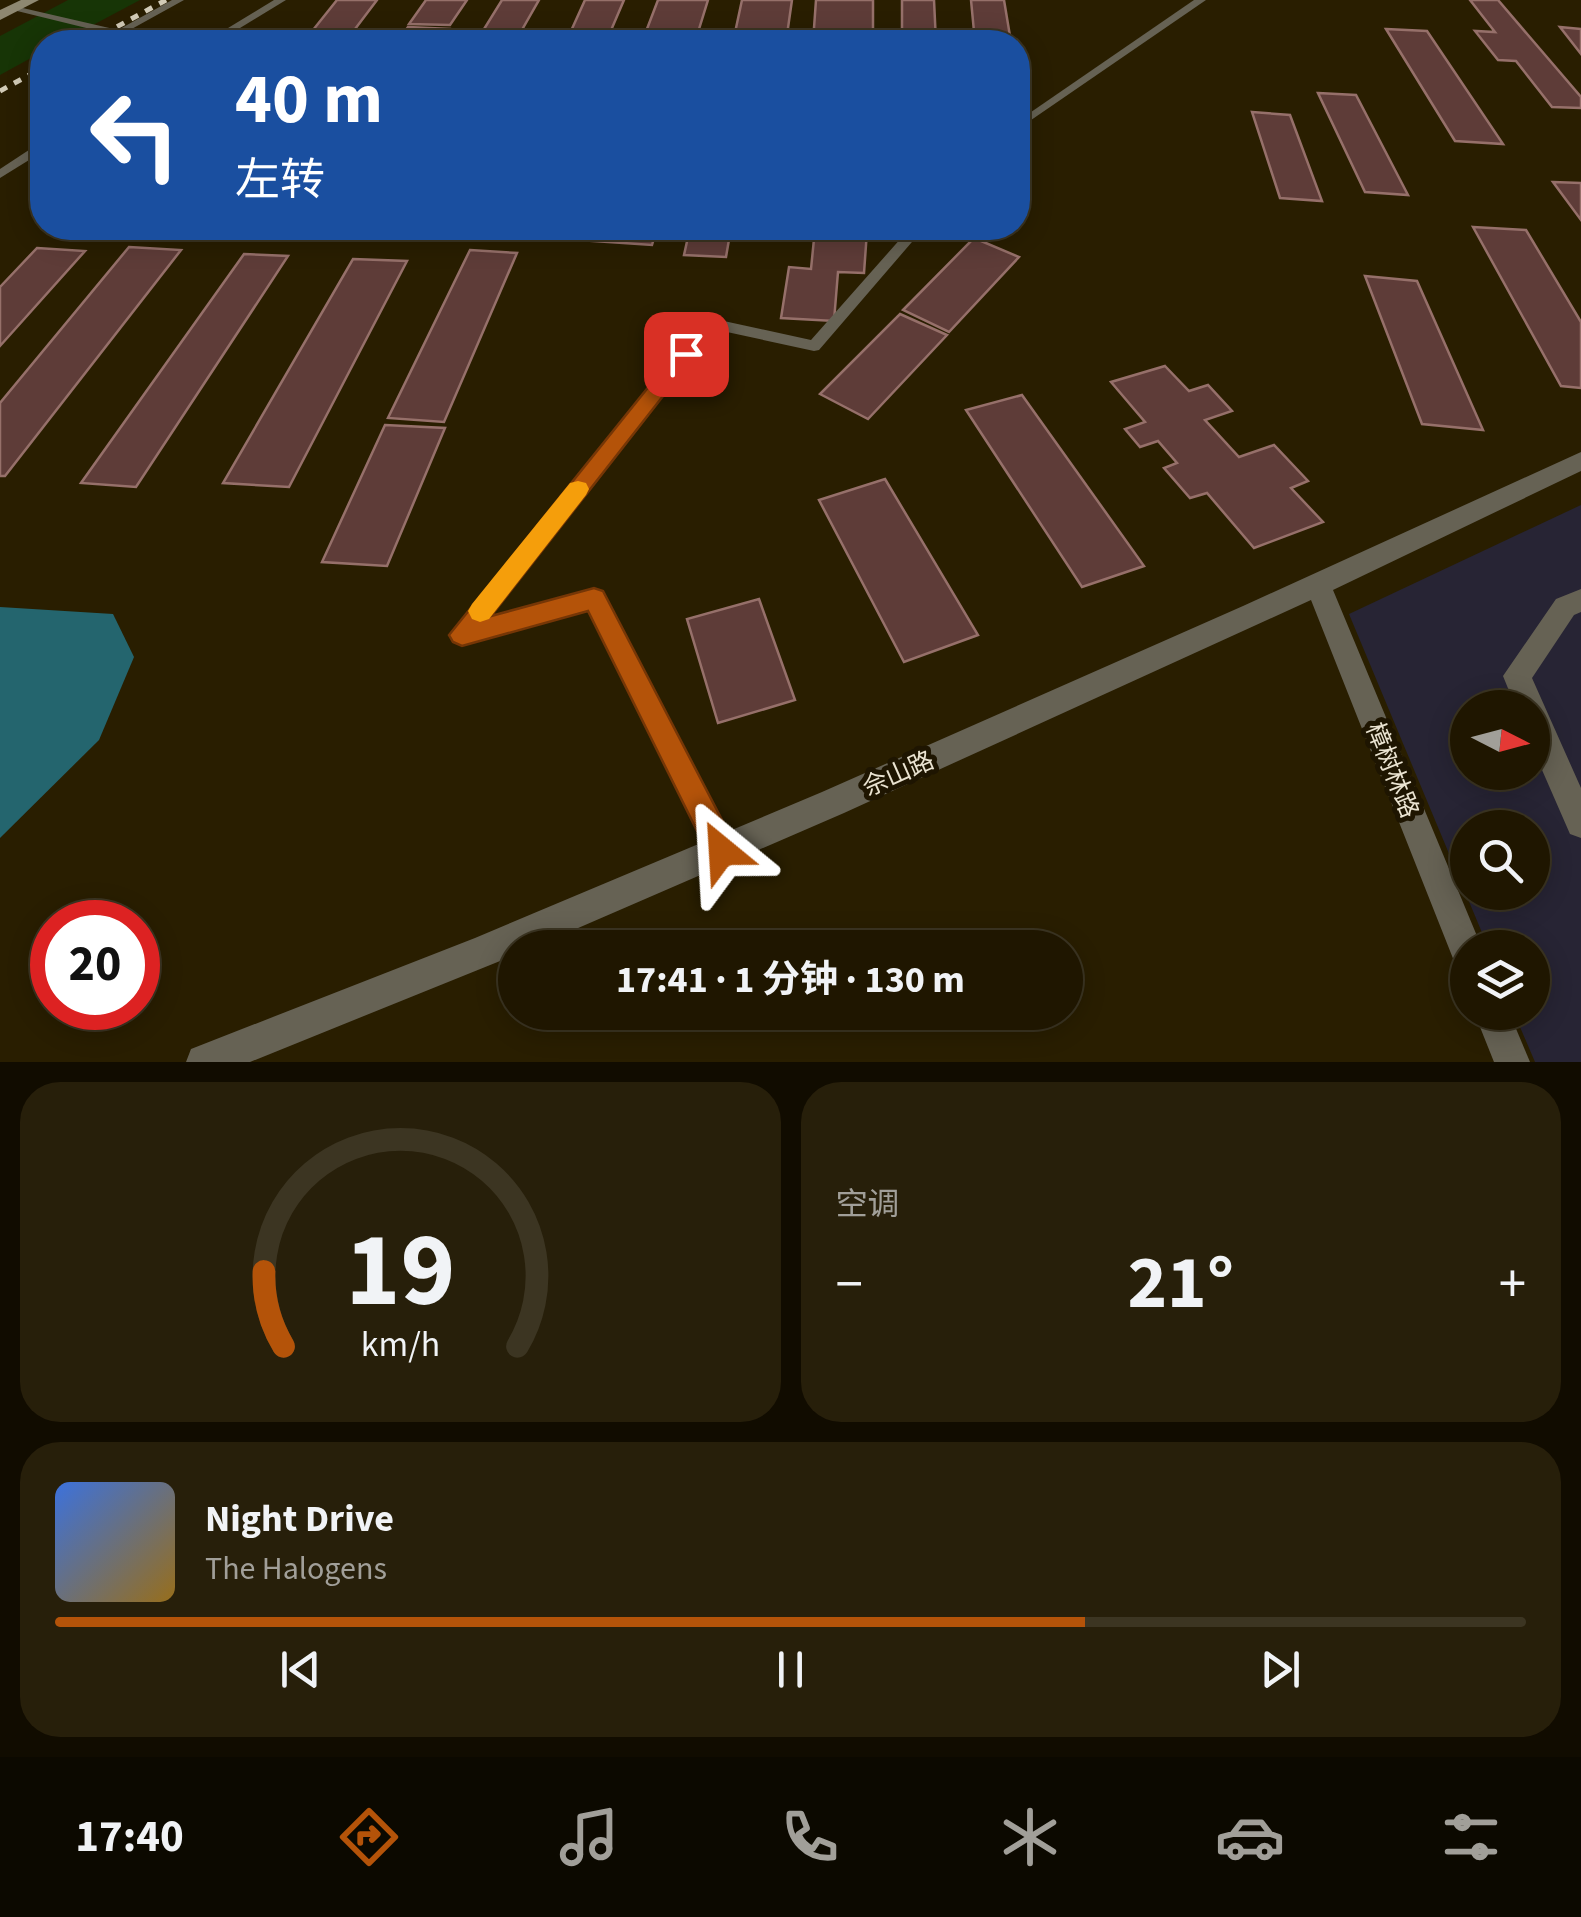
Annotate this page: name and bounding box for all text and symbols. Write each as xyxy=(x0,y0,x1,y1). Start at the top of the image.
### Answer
text: 40 m xyxy=(235,50,383,150)
icon: left xyxy=(70,70,200,200)
text: 左转 xyxy=(235,149,325,213)
pin xyxy=(644,312,729,397)
icon: arrive xyxy=(659,327,714,382)
north arrow xyxy=(1450,690,1550,790)
map controls xyxy=(1450,690,1550,1030)
street label: 樟树林路 xyxy=(1357,717,1427,823)
street label: 佘山路 xyxy=(857,742,940,806)
position arrow xyxy=(670,799,774,903)
button: search xyxy=(1450,810,1550,910)
speed limit sign: 20 xyxy=(30,900,160,1030)
button: layers xyxy=(1450,930,1550,1030)
text: 17:41 · 1 分钟 · 130 m xyxy=(616,953,965,1007)
text: 空调 xyxy=(836,1182,900,1228)
text: 19 xyxy=(345,1198,455,1346)
text: 21° xyxy=(1127,1230,1234,1337)
text: − xyxy=(836,1246,863,1324)
text: + xyxy=(1499,1246,1526,1324)
text: km/h xyxy=(361,1319,440,1370)
text: Night Drive xyxy=(205,1492,394,1546)
text: The Halogens xyxy=(205,1546,387,1592)
icon: previous xyxy=(273,1642,328,1697)
icon: pause xyxy=(763,1642,818,1697)
icon: next xyxy=(1253,1642,1308,1697)
icon: directions xyxy=(334,1802,404,1872)
icon: music xyxy=(554,1802,624,1872)
icon: phone xyxy=(775,1802,845,1872)
icon: climate xyxy=(995,1802,1065,1872)
icon: car xyxy=(1215,1802,1285,1872)
icon: filters xyxy=(1436,1802,1506,1872)
text: 17:40 xyxy=(75,1805,184,1869)

